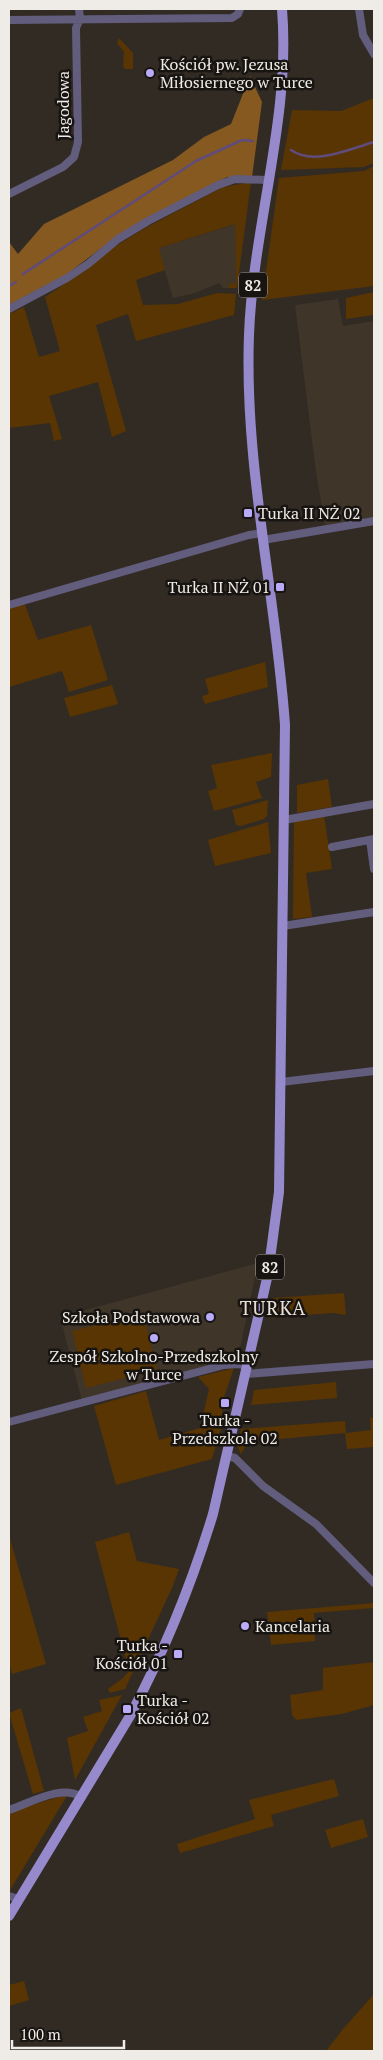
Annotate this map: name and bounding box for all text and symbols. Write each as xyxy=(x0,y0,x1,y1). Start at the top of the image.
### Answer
place label: Kościół pw. Jezusa Miłosiernego w Turce xyxy=(160,53,313,93)
marker: Kościół pw. Jezusa Miłosiernego w Turce xyxy=(144,67,156,79)
street label: Jagodowa xyxy=(52,71,74,139)
road number: 82 xyxy=(239,272,267,298)
place label: Turka II NŻ 02 xyxy=(258,502,361,524)
marker: Turka II NŻ 02 xyxy=(242,507,254,519)
place label: Turka II NŻ 01 xyxy=(167,576,270,598)
marker: Turka II NŻ 01 xyxy=(274,581,286,593)
road number: 82 xyxy=(256,1254,284,1280)
district label: TURKA xyxy=(240,1295,306,1320)
place label: Szkoła Podstawowa xyxy=(62,1306,200,1328)
marker: Szkoła Podstawowa xyxy=(204,1311,216,1323)
marker: Zespół Szkolno-Przedszkolny w Turce xyxy=(148,1332,160,1344)
place label: Zespół Szkolno-Przedszkolny w Turce xyxy=(50,1345,259,1385)
marker: Turka - Przedszkole 02 xyxy=(219,1397,231,1409)
place label: Turka - Przedszkole 02 xyxy=(172,1409,278,1449)
place label: Kancelaria xyxy=(255,1615,330,1637)
marker: Kancelaria xyxy=(239,1620,251,1632)
place label: Turka - Kościół 01 xyxy=(95,1634,168,1674)
marker: Turka - Kościół 01 xyxy=(172,1648,184,1660)
place label: Turka - Kościół 02 xyxy=(137,1689,210,1729)
marker: Turka - Kościół 02 xyxy=(121,1703,133,1715)
scale bar xyxy=(12,2018,125,2050)
text: 100 m xyxy=(20,2024,61,2044)

